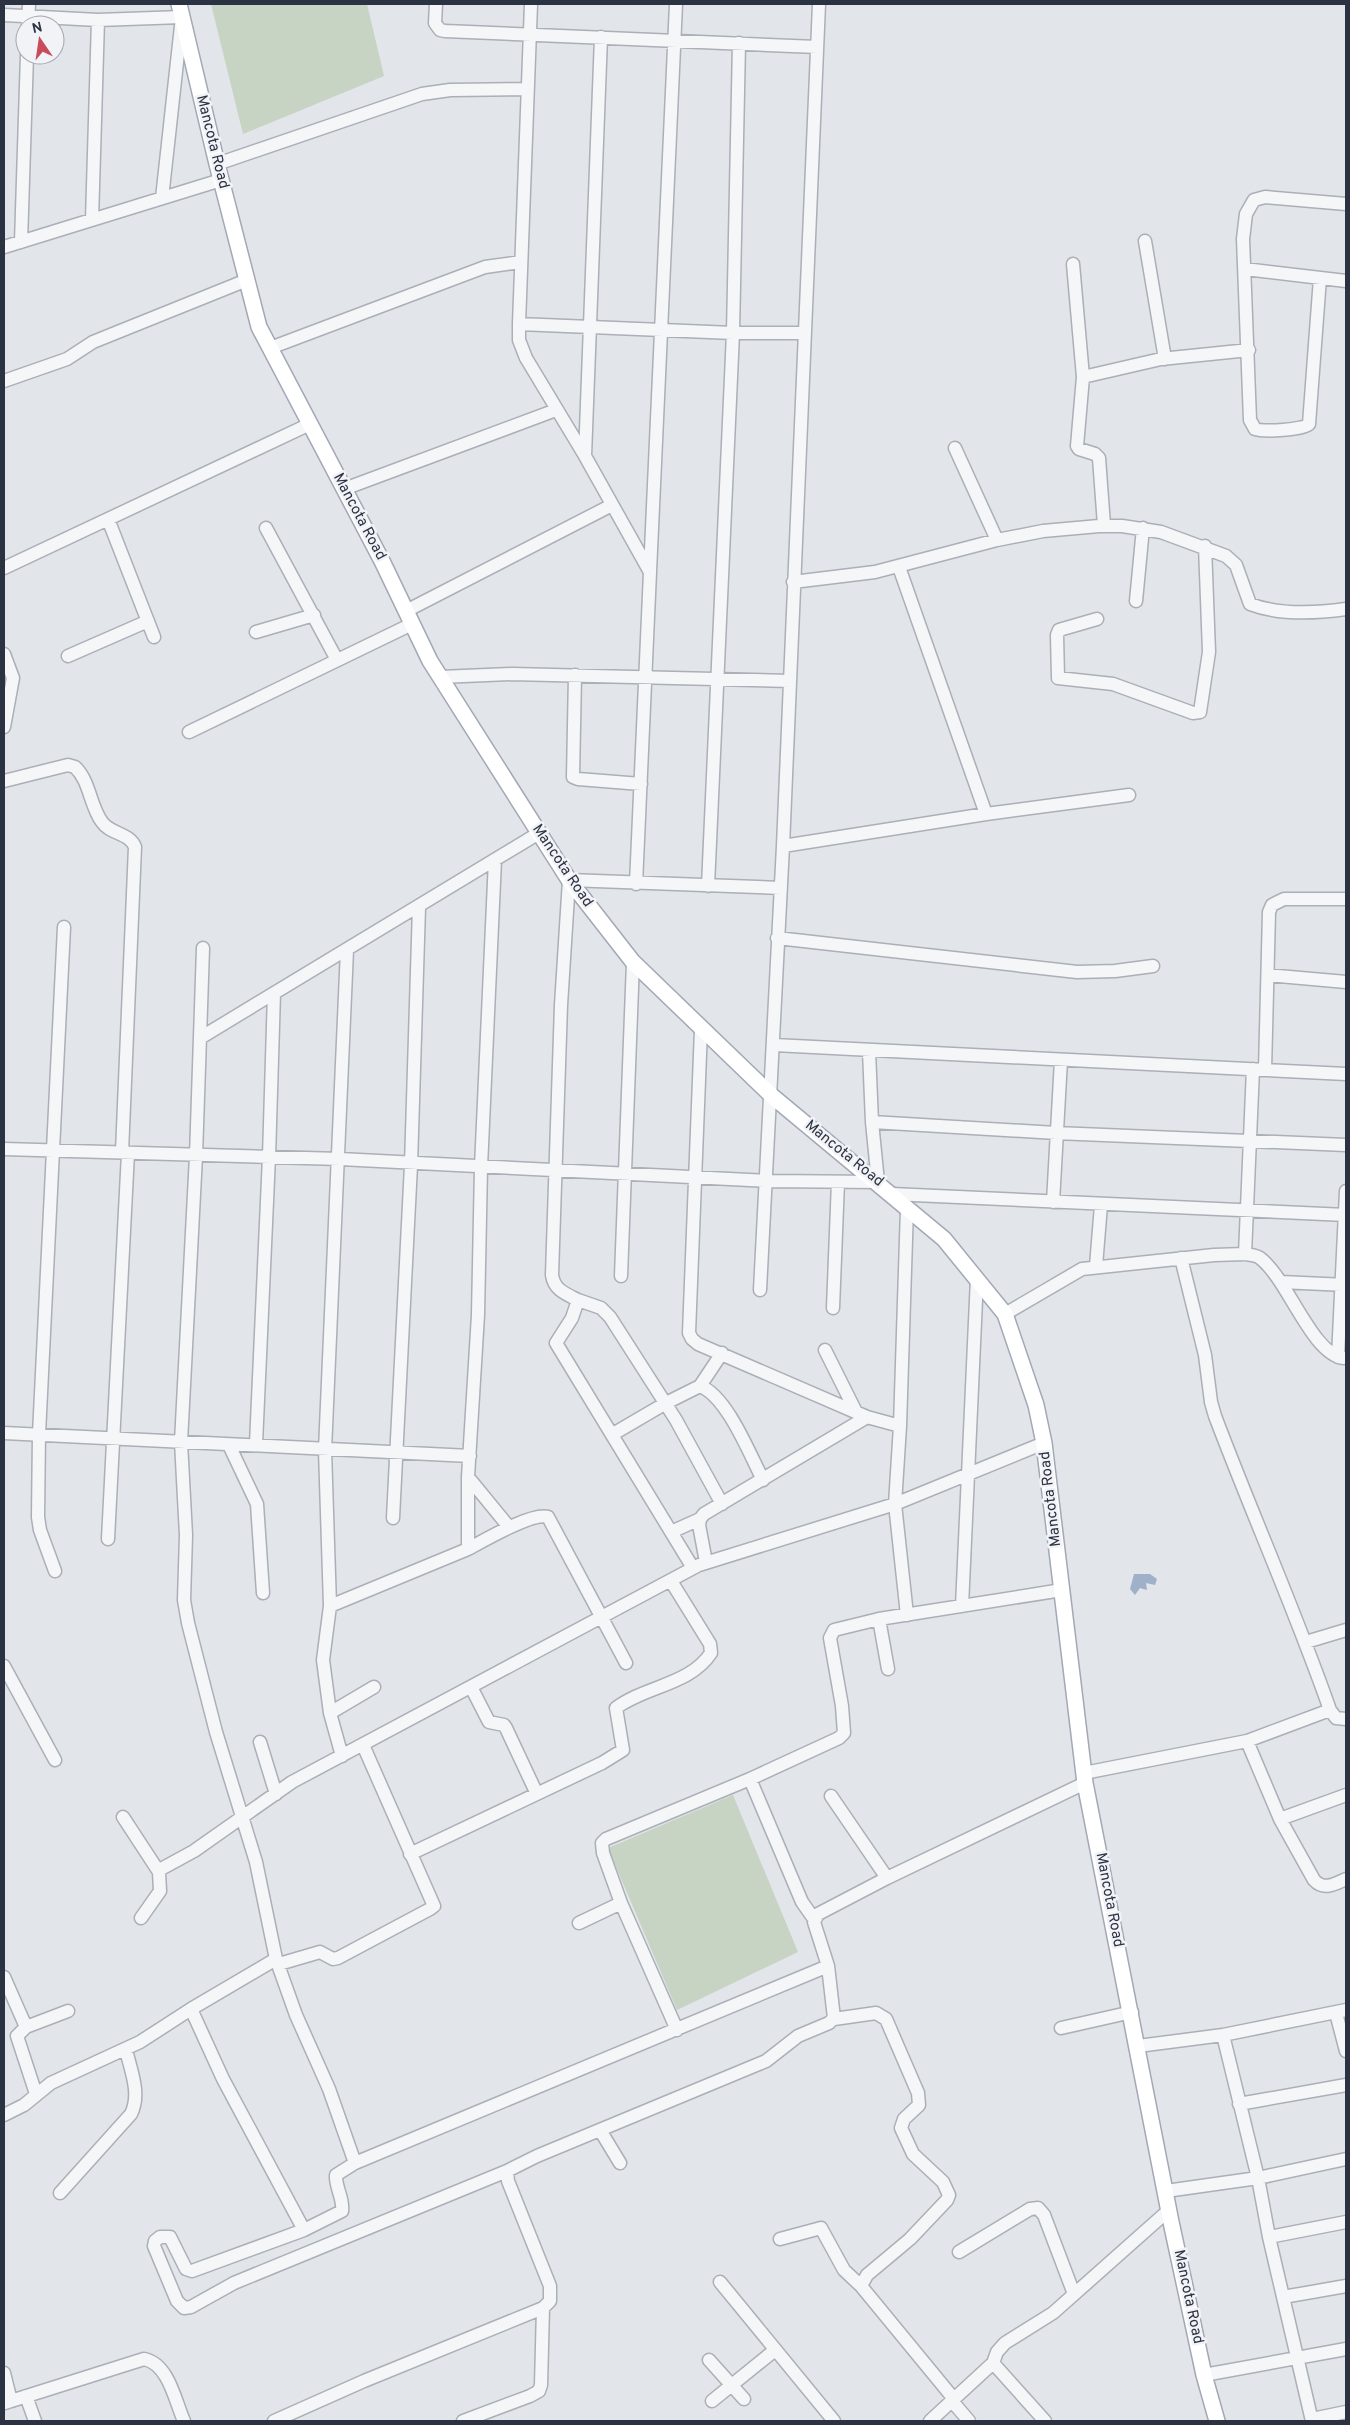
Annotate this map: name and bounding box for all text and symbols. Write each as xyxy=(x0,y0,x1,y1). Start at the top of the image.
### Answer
north arrow xyxy=(15,15,65,65)
text: N xyxy=(31,19,44,38)
street label: Mancota Road xyxy=(191,93,233,191)
street label: Mancota Road xyxy=(328,470,390,564)
street label: Mancota Road xyxy=(527,821,597,911)
street label: Mancota Road xyxy=(801,1116,887,1192)
street label: Mancota Road xyxy=(1036,1450,1066,1548)
street label: Mancota Road xyxy=(1091,1851,1127,1949)
street label: Mancota Road xyxy=(1169,2248,1207,2346)

